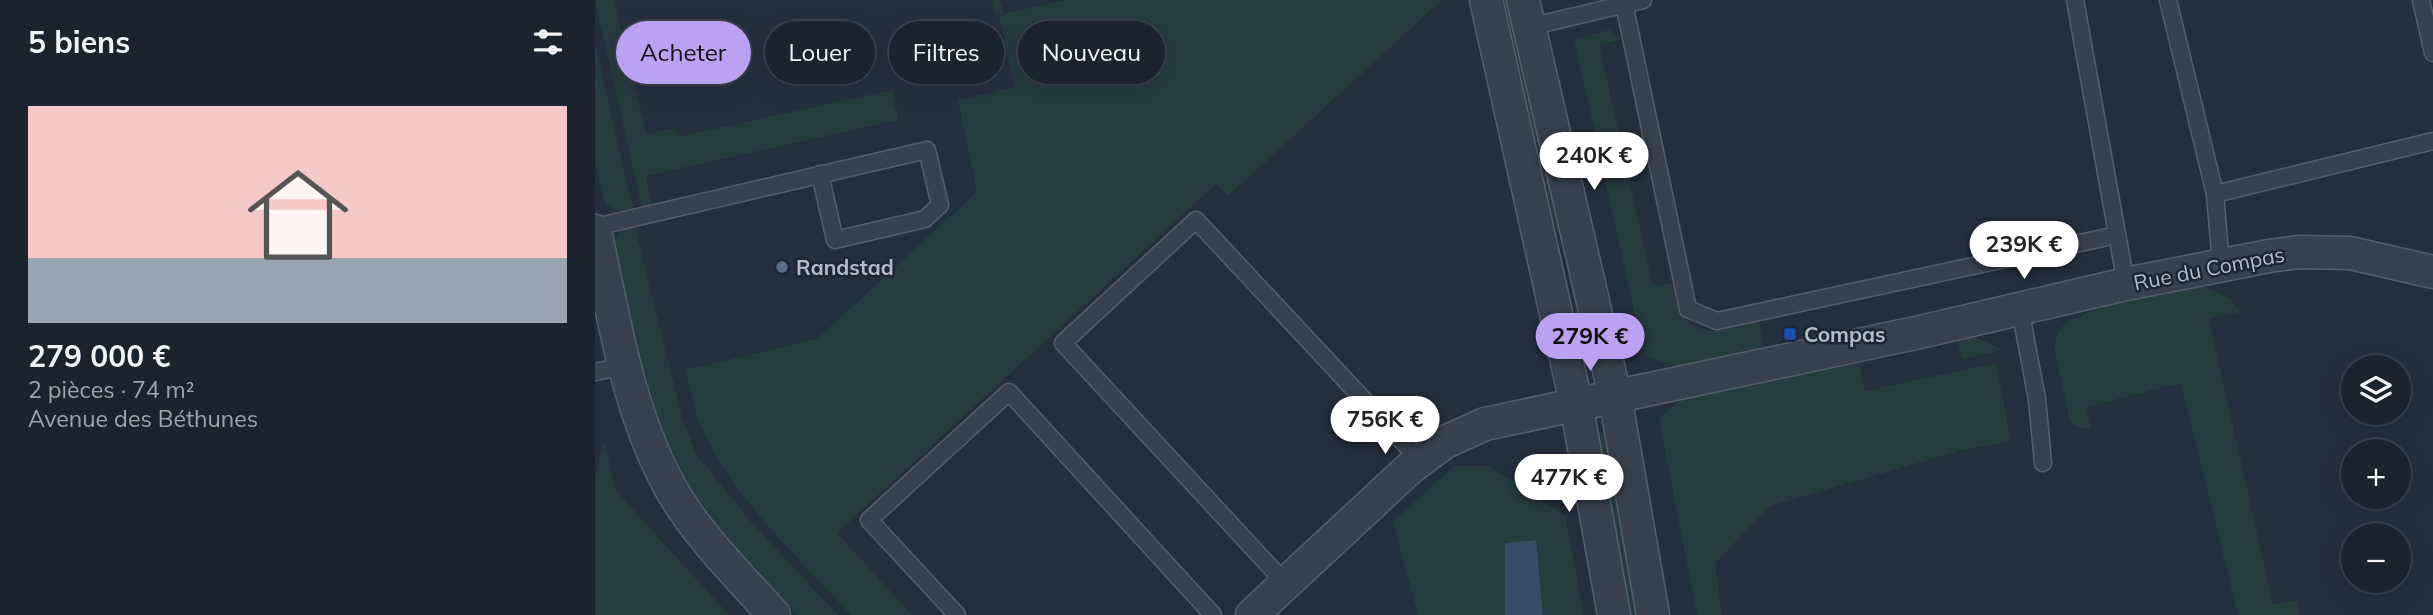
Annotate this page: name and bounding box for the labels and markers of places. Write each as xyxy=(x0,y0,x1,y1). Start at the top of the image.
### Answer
pin: 240K € xyxy=(1537,132,1651,192)
pin: 239K € xyxy=(1967,222,2081,281)
place label: Randstad xyxy=(796,254,894,280)
marker: Randstad xyxy=(774,259,790,275)
pin: 279K € xyxy=(1533,314,1647,373)
place label: Compas xyxy=(1804,321,1886,347)
marker: Compas xyxy=(1782,326,1798,342)
pin: 756K € xyxy=(1328,396,1442,456)
pin: 477K € xyxy=(1512,454,1626,514)

